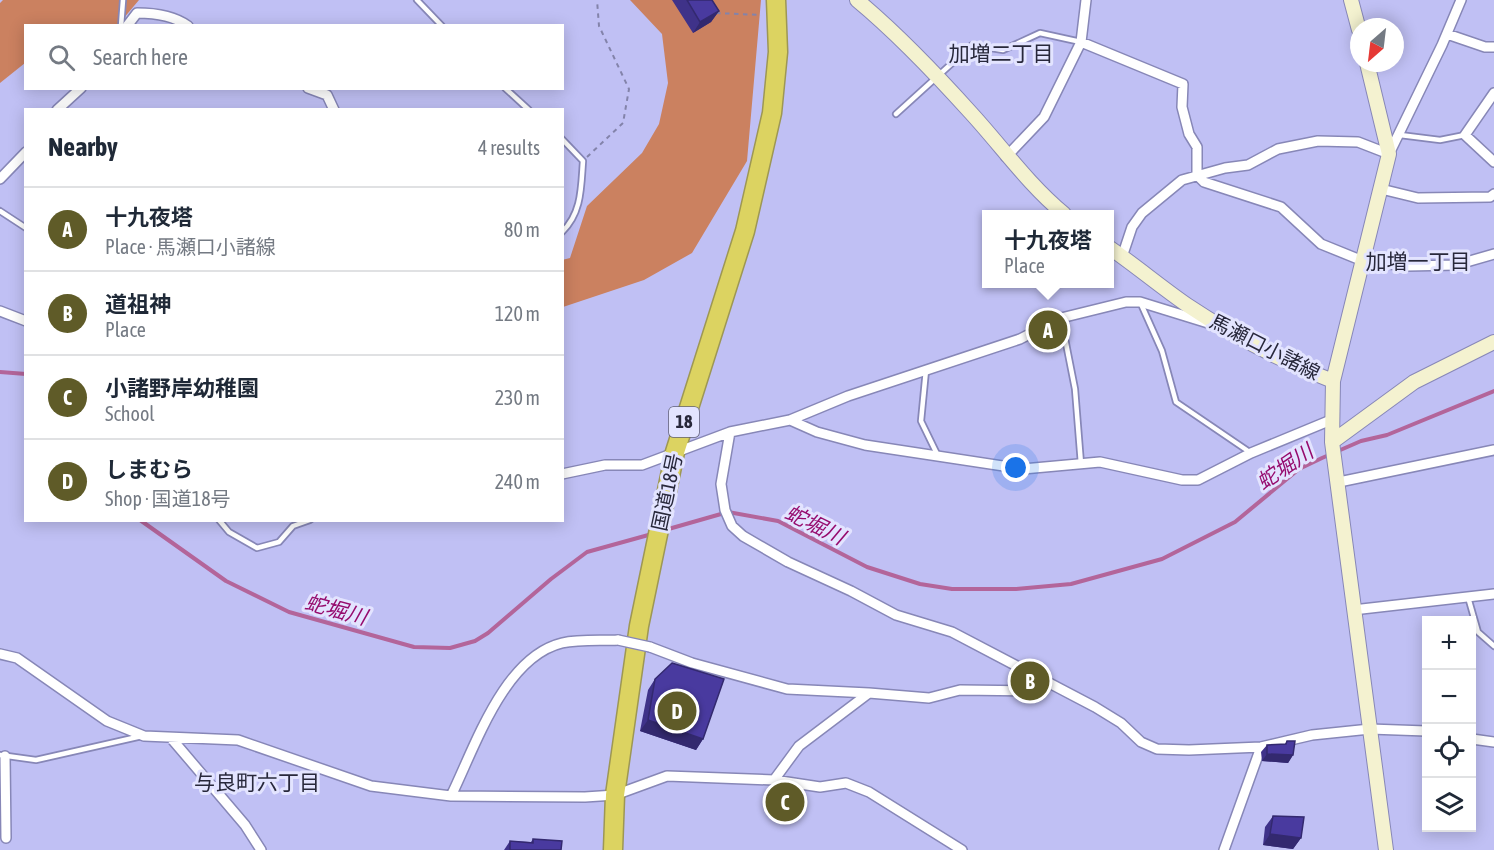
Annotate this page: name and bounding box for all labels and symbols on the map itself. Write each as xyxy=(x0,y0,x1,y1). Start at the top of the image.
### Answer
north arrow xyxy=(1350,18,1404,72)
district label: 加増二丁目 xyxy=(949,41,1054,65)
district label: 加増一丁目 xyxy=(1366,249,1471,273)
pin: A xyxy=(1028,308,1068,352)
street label: 馬瀬口小諸線 xyxy=(1207,309,1324,384)
road number: 18 xyxy=(669,407,699,437)
water label: 蛇堀川 xyxy=(1252,437,1319,494)
street label: 国道18号 xyxy=(647,451,686,533)
your location xyxy=(1001,453,1030,482)
water label: 蛇堀川 xyxy=(782,500,851,550)
water label: 蛇堀川 xyxy=(303,589,372,629)
pin: B xyxy=(1010,658,1050,704)
pin: D xyxy=(658,688,696,734)
district label: 与良町六丁目 xyxy=(194,770,320,794)
pin: C xyxy=(766,780,804,824)

